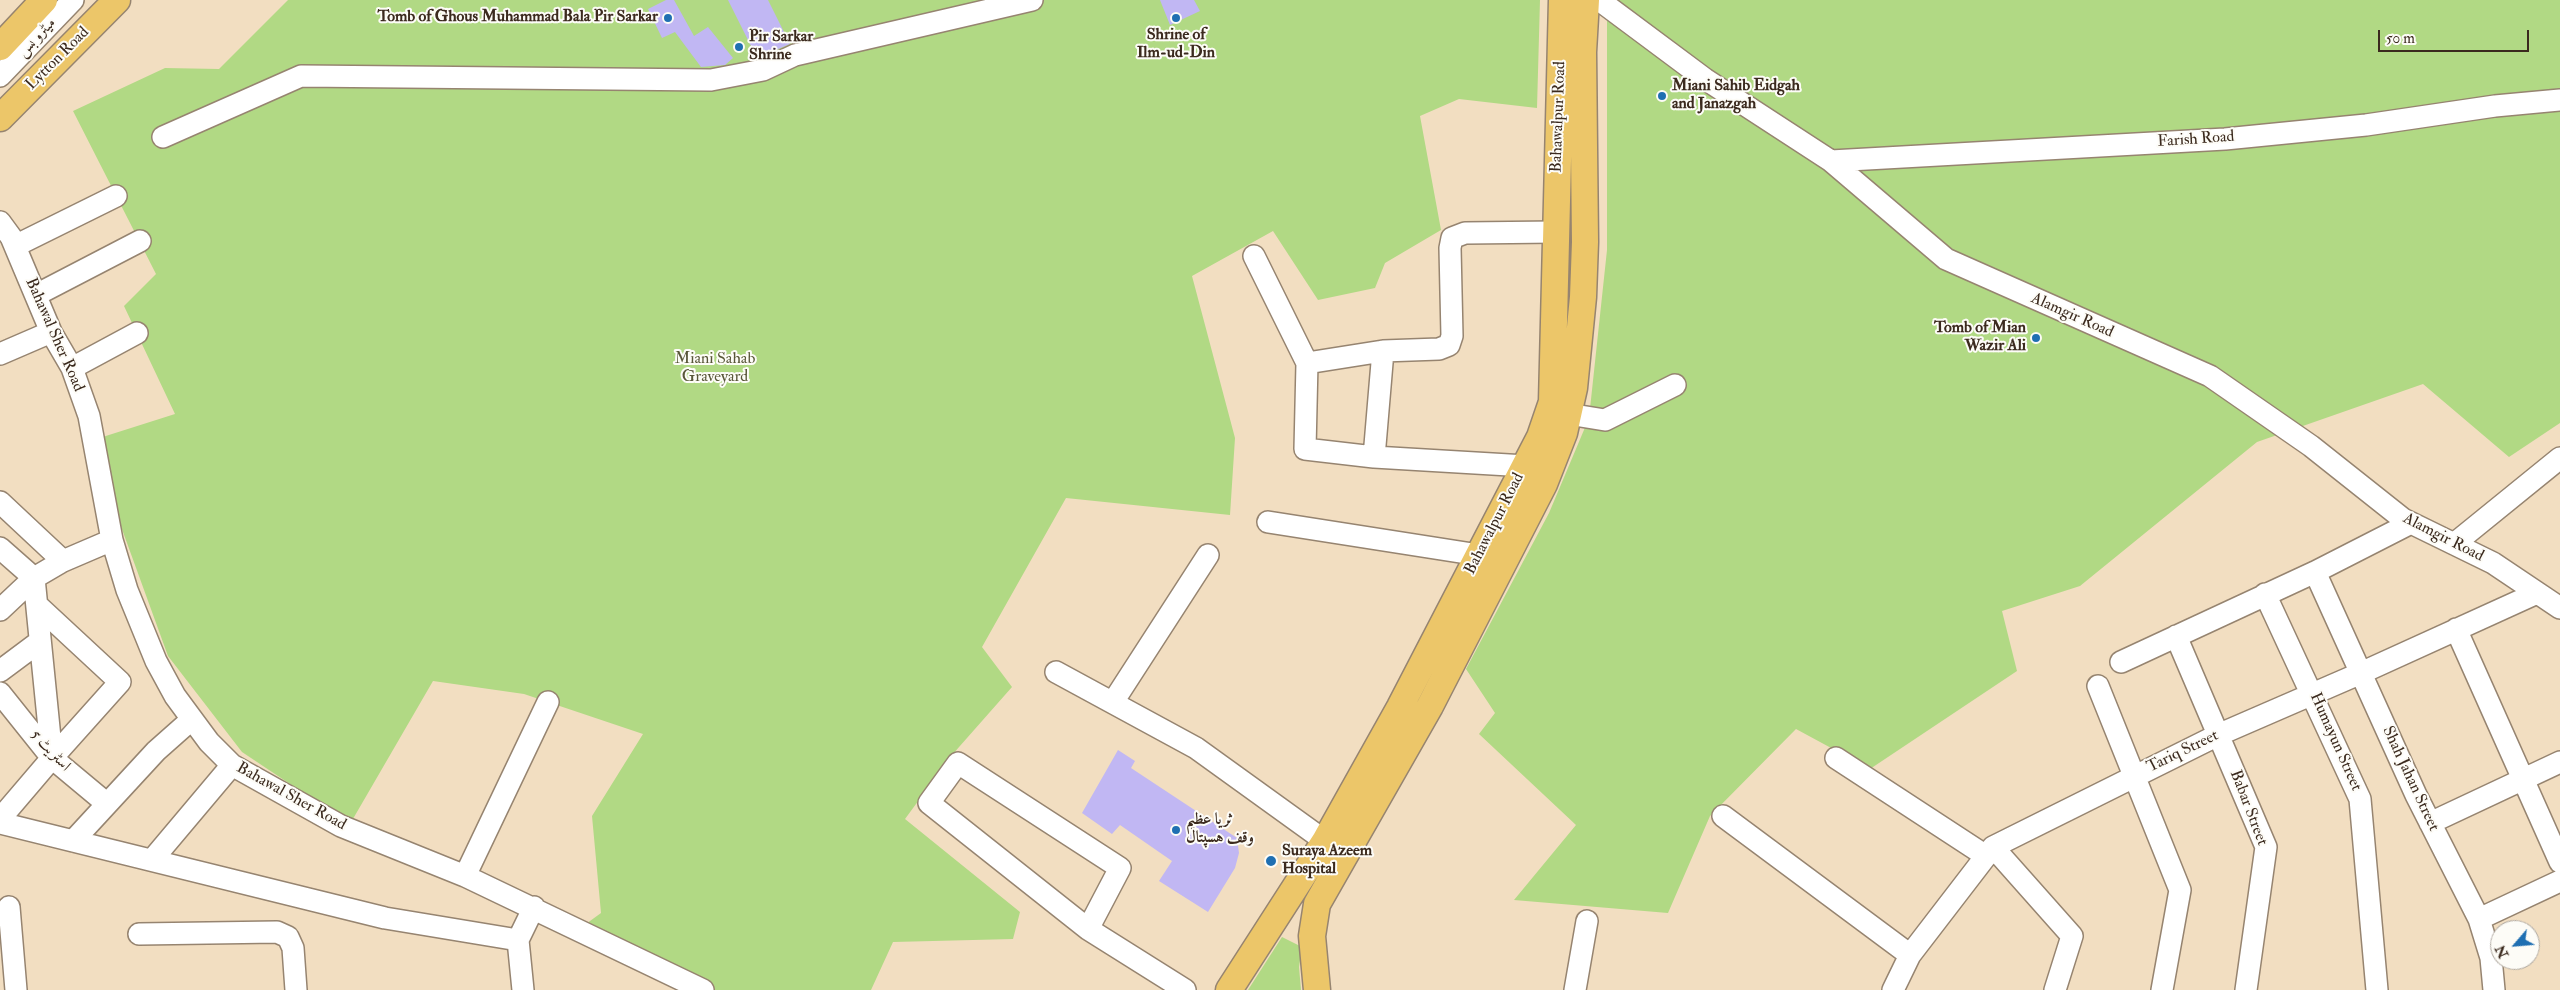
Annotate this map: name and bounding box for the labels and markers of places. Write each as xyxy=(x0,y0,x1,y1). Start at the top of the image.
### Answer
place label: Tomb of Ghous Muhammad Bala Pir Sarkar xyxy=(377,8,658,28)
marker: Tomb of Ghous Muhammad Bala Pir Sarkar xyxy=(662,12,674,24)
marker: Shrine of Ilm-ud-Din xyxy=(1170,12,1182,24)
place label: Shrine of Ilm-ud-Din xyxy=(1137,26,1215,64)
place label: Pir Sarkar Shrine xyxy=(749,28,813,66)
marker: Pir Sarkar Shrine xyxy=(733,41,745,53)
place label: Miani Sahib Eidgah and Janazgah xyxy=(1672,77,1800,115)
marker: Miani Sahib Eidgah and Janazgah xyxy=(1656,90,1668,102)
place label: Tomb of Mian Wazir Ali xyxy=(1934,319,2026,357)
marker: Tomb of Mian Wazir Ali xyxy=(2030,332,2042,344)
place label: ثریا عظیم وقف ہسپتال xyxy=(1186,811,1254,849)
marker: ثریا عظیم وقف ہسپتال xyxy=(1170,824,1182,836)
place label: Suraya Azeem Hospital xyxy=(1282,842,1372,880)
marker: Suraya Azeem Hospital xyxy=(1264,854,1278,868)

